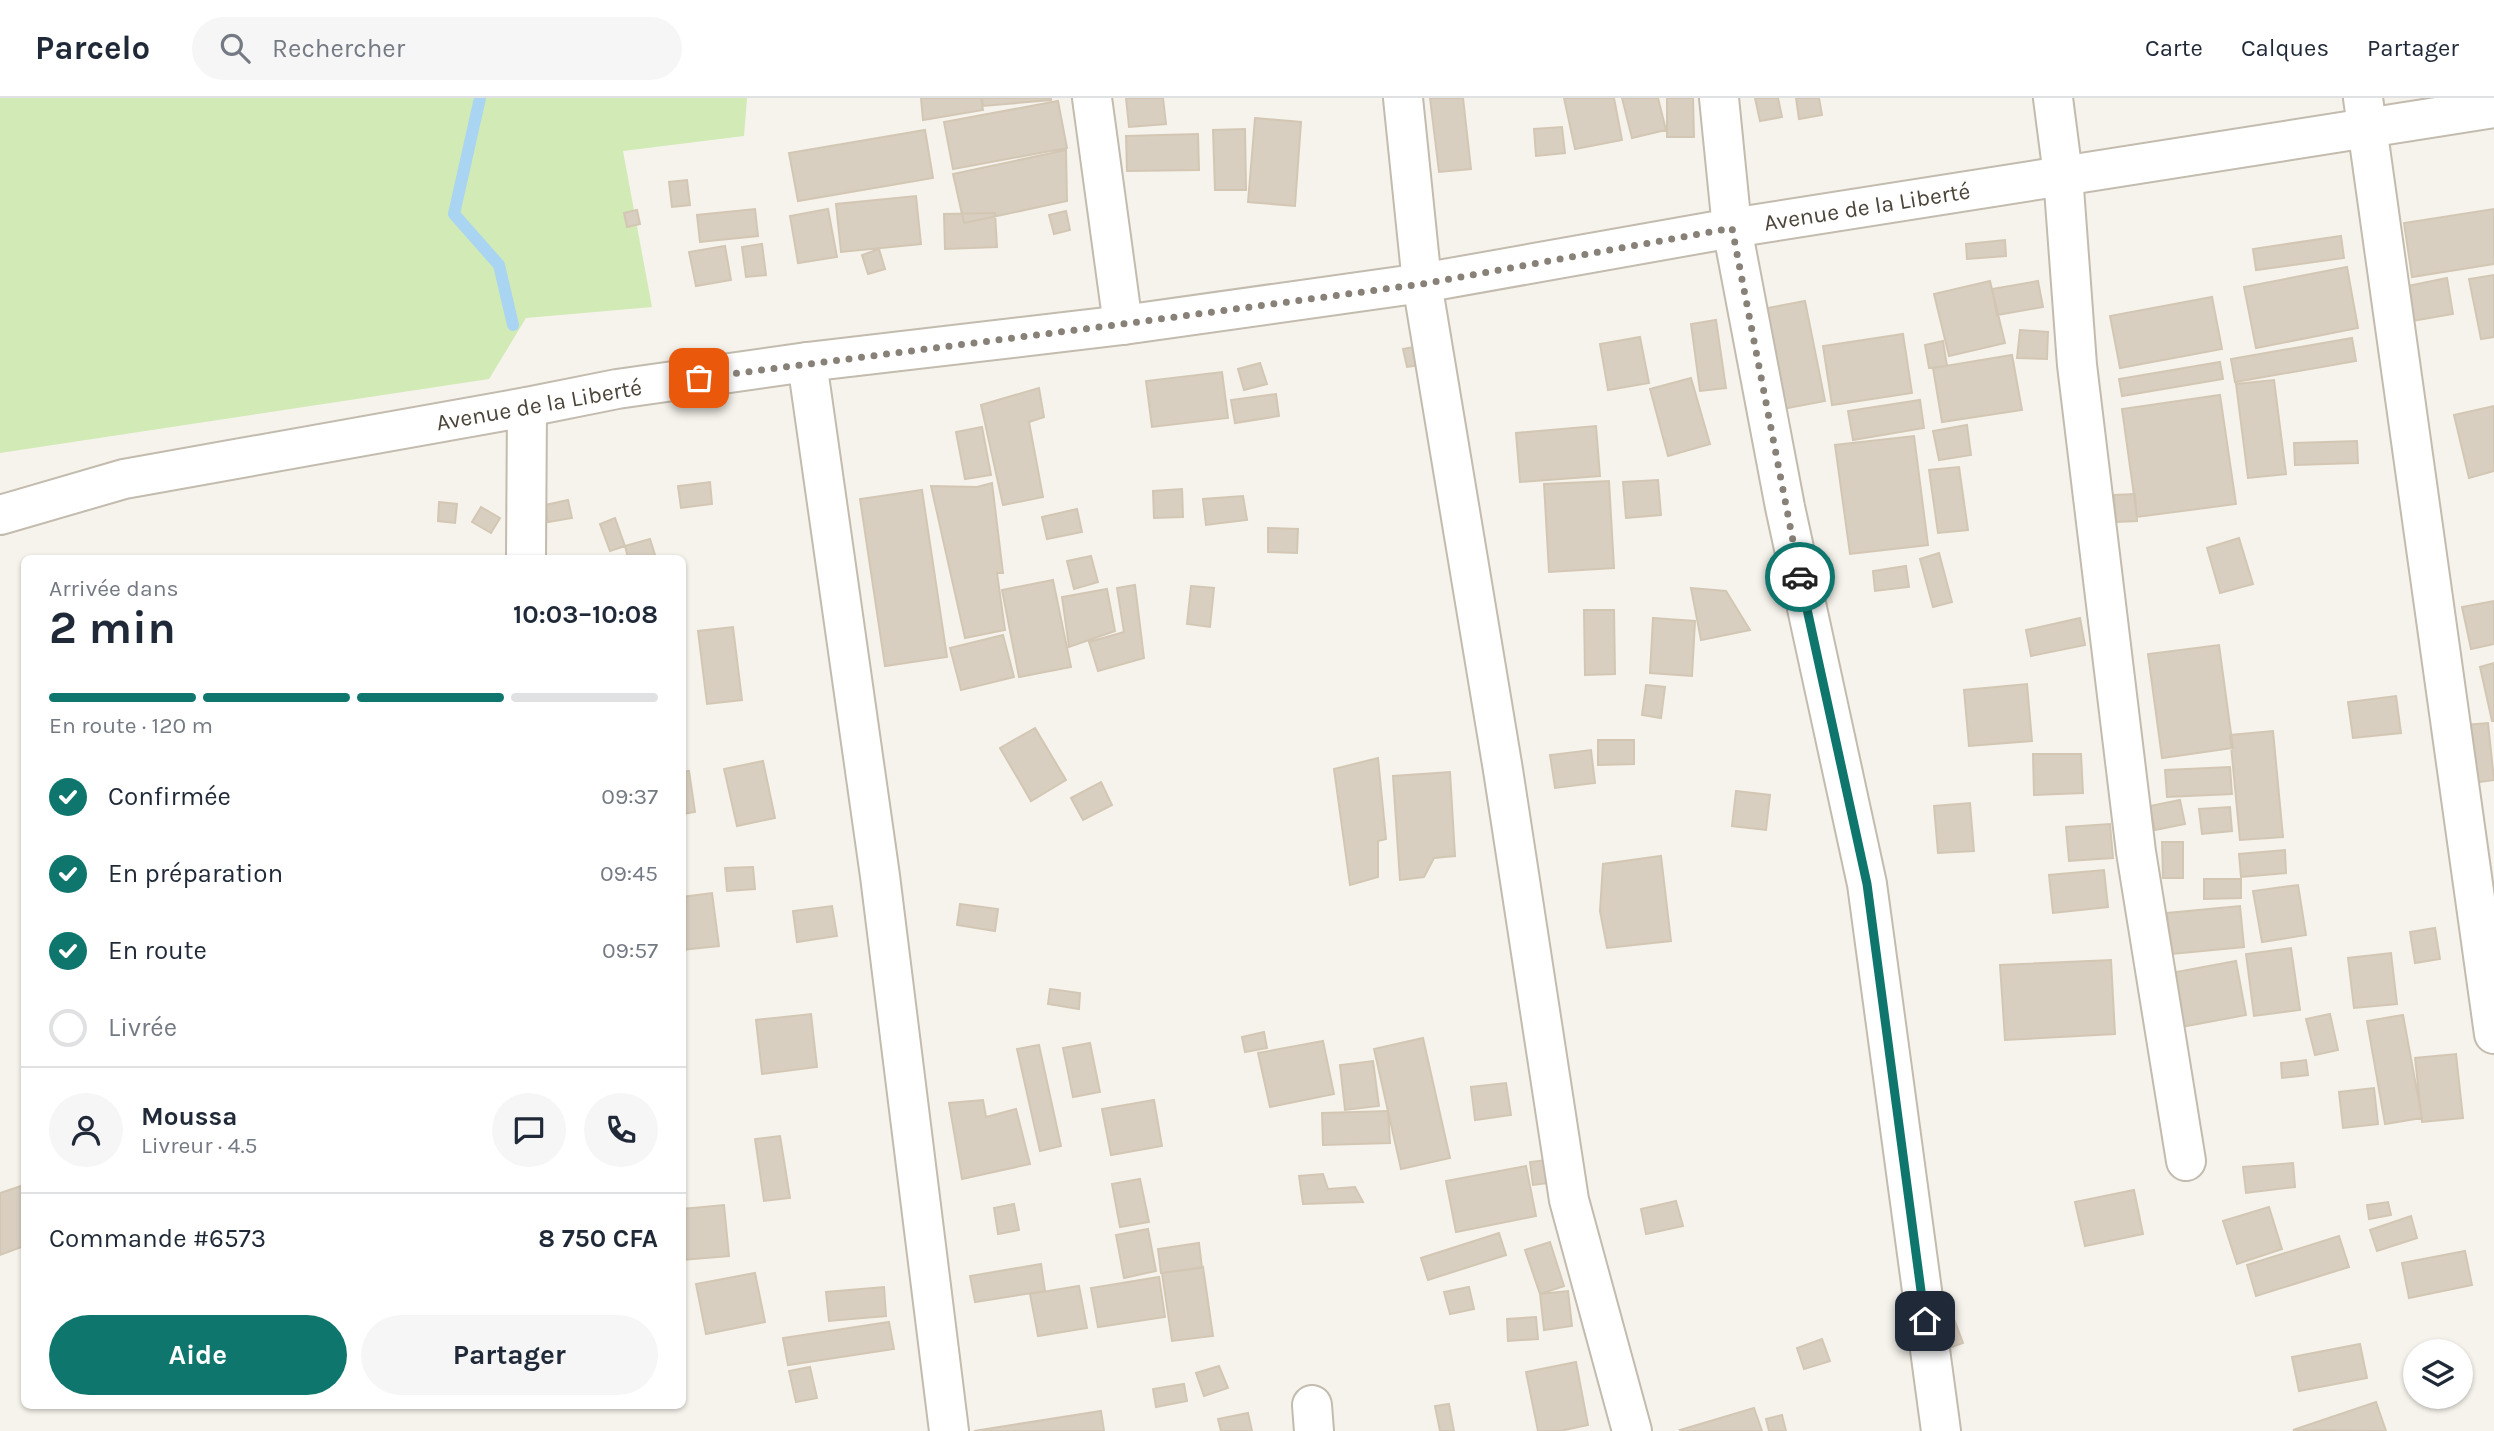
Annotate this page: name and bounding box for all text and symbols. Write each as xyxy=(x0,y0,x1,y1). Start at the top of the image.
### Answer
search box xyxy=(192,17,682,80)
text: Parcelo xyxy=(35,29,150,67)
icon: search xyxy=(216,29,254,67)
text: Rechercher xyxy=(272,33,405,64)
text: Carte xyxy=(2145,34,2203,62)
text: Calques xyxy=(2241,34,2329,62)
text: Partager xyxy=(2367,34,2459,62)
street label: Avenue de la Liberté xyxy=(1762,177,1972,237)
pin xyxy=(669,348,729,408)
icon: bag xyxy=(680,359,718,397)
street label: Avenue de la Liberté xyxy=(434,374,644,436)
courier xyxy=(1765,542,1835,612)
icon: car xyxy=(1781,558,1819,596)
text: Arrivée dans xyxy=(49,575,179,602)
text: 10:03–10:08 xyxy=(513,599,658,630)
text: 2 min xyxy=(49,601,176,655)
text: En route · 120 m xyxy=(49,712,213,739)
icon: check xyxy=(49,778,87,816)
text: Confirmée xyxy=(108,781,231,812)
text: 09:37 xyxy=(601,783,658,810)
icon: check xyxy=(49,855,87,893)
text: En préparation xyxy=(108,858,283,889)
text: 09:45 xyxy=(600,860,658,887)
icon: check xyxy=(49,932,87,970)
text: En route xyxy=(108,935,207,966)
text: 09:57 xyxy=(602,937,658,964)
text: Livrée xyxy=(108,1012,177,1043)
button: person xyxy=(49,1093,123,1167)
button: chat xyxy=(492,1093,566,1167)
button: phone xyxy=(584,1093,658,1167)
text: Moussa xyxy=(141,1101,237,1132)
text: Livreur · 4.5 xyxy=(141,1132,258,1159)
text: Commande #6573 xyxy=(49,1223,266,1254)
text: 8 750 CFA xyxy=(538,1223,658,1254)
pin xyxy=(1895,1291,1955,1351)
icon: home xyxy=(1906,1302,1944,1340)
button: Aide xyxy=(49,1315,347,1395)
button: Partager xyxy=(361,1315,658,1395)
map controls xyxy=(2403,1339,2473,1409)
button: layers xyxy=(2403,1339,2473,1409)

